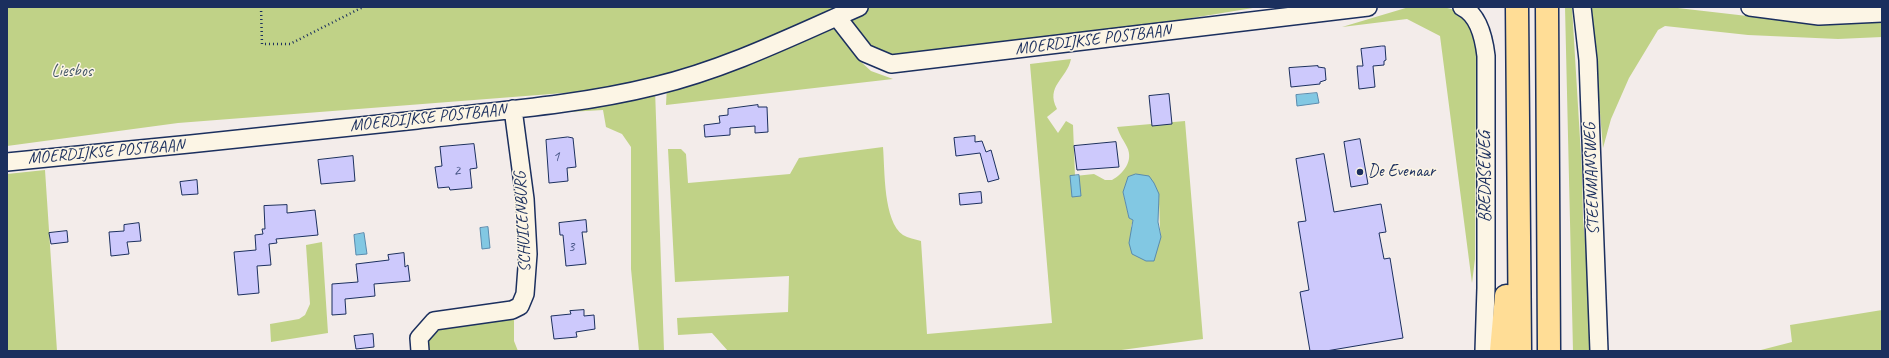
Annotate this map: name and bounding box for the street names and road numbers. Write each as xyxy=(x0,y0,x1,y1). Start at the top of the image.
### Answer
street label: MOERDIJKSE POSTBAAN xyxy=(1014,20,1172,60)
street label: MOERDIJKSE POSTBAAN xyxy=(349,100,507,136)
street label: STEENMANSWEG xyxy=(1580,123,1604,235)
street label: BREDASEWEG xyxy=(1476,132,1496,222)
street label: MOERDIJKSE POSTBAAN xyxy=(27,135,185,169)
street label: SCHUILENBURG xyxy=(510,171,536,273)

